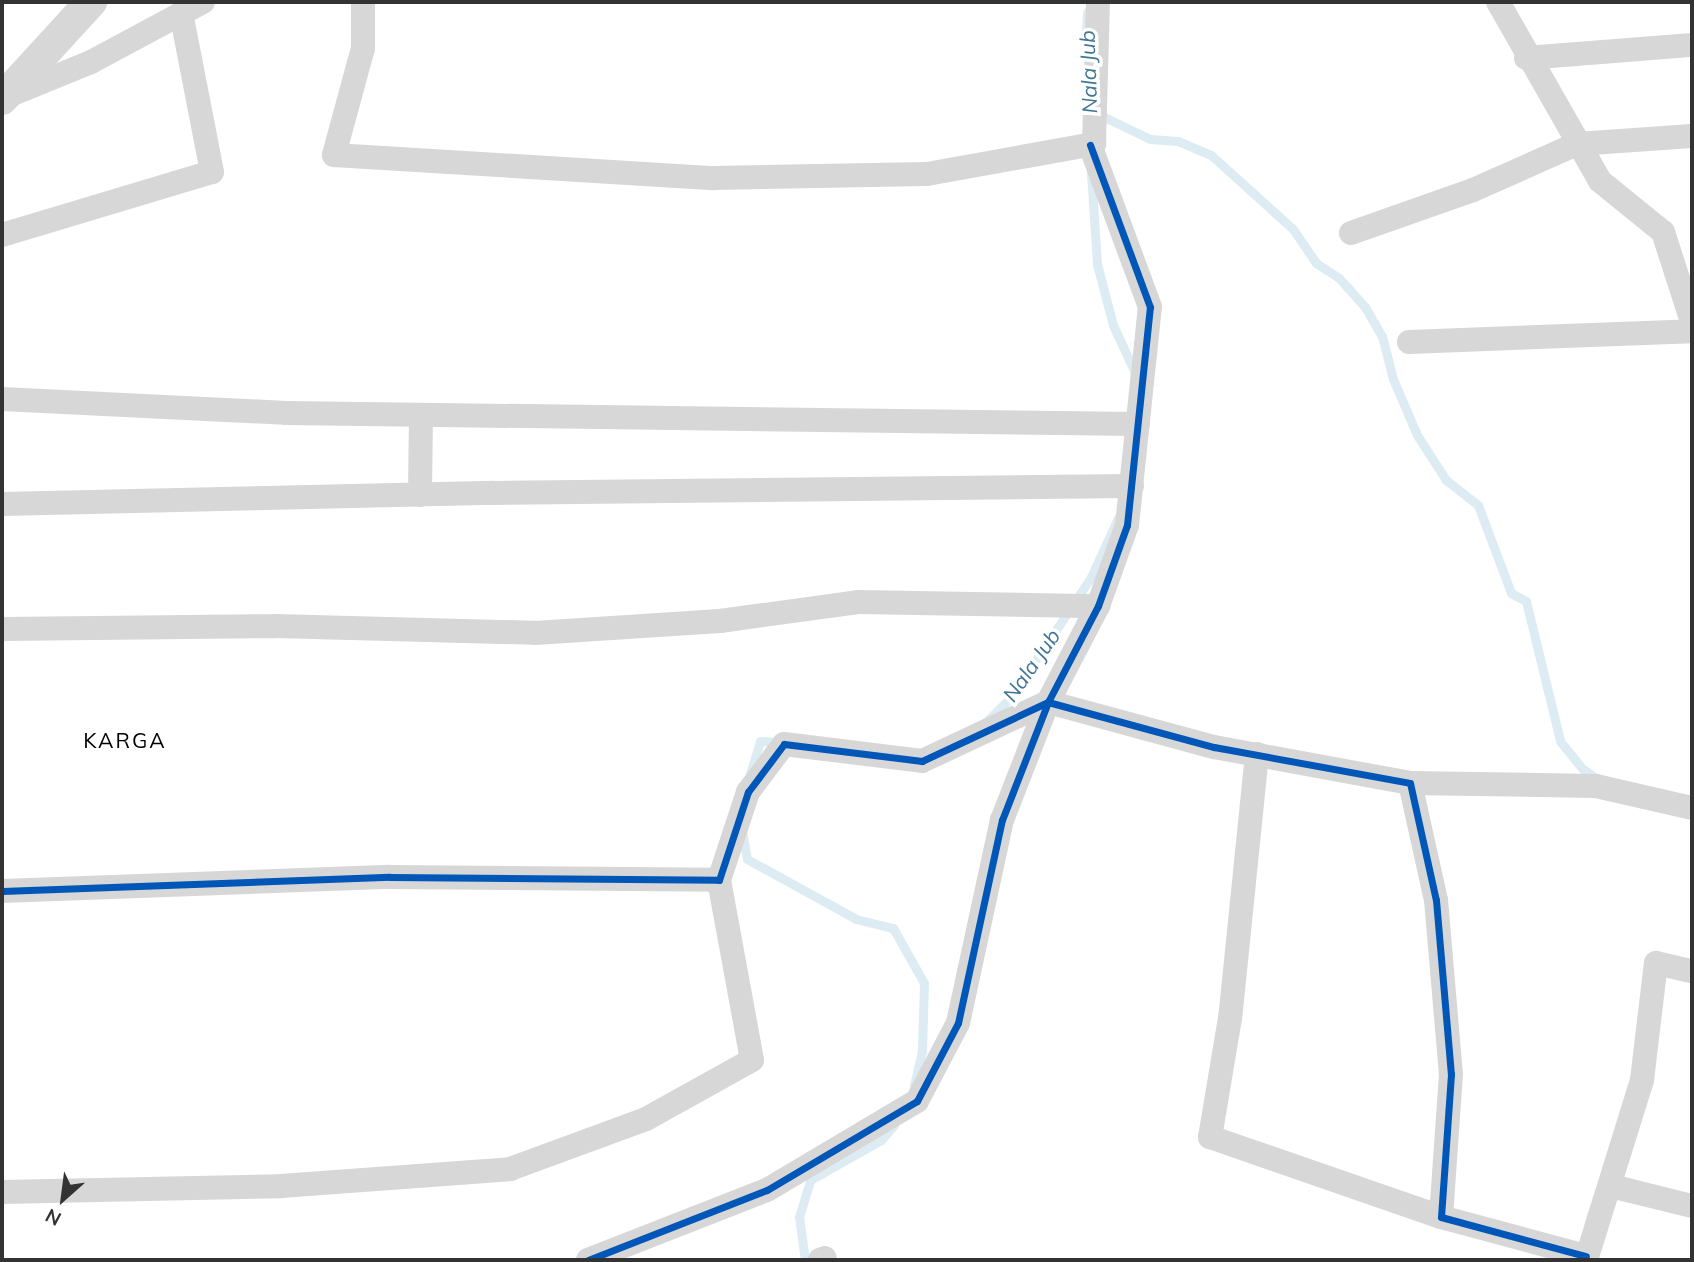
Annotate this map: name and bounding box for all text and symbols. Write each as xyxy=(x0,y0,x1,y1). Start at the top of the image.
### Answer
water label: Nala Jub xyxy=(1074,30,1102,114)
water label: Nala Jub xyxy=(997,624,1065,706)
district label: KARGA xyxy=(84,727,166,753)
north arrow xyxy=(28,1164,98,1234)
text: N xyxy=(41,1204,65,1232)

